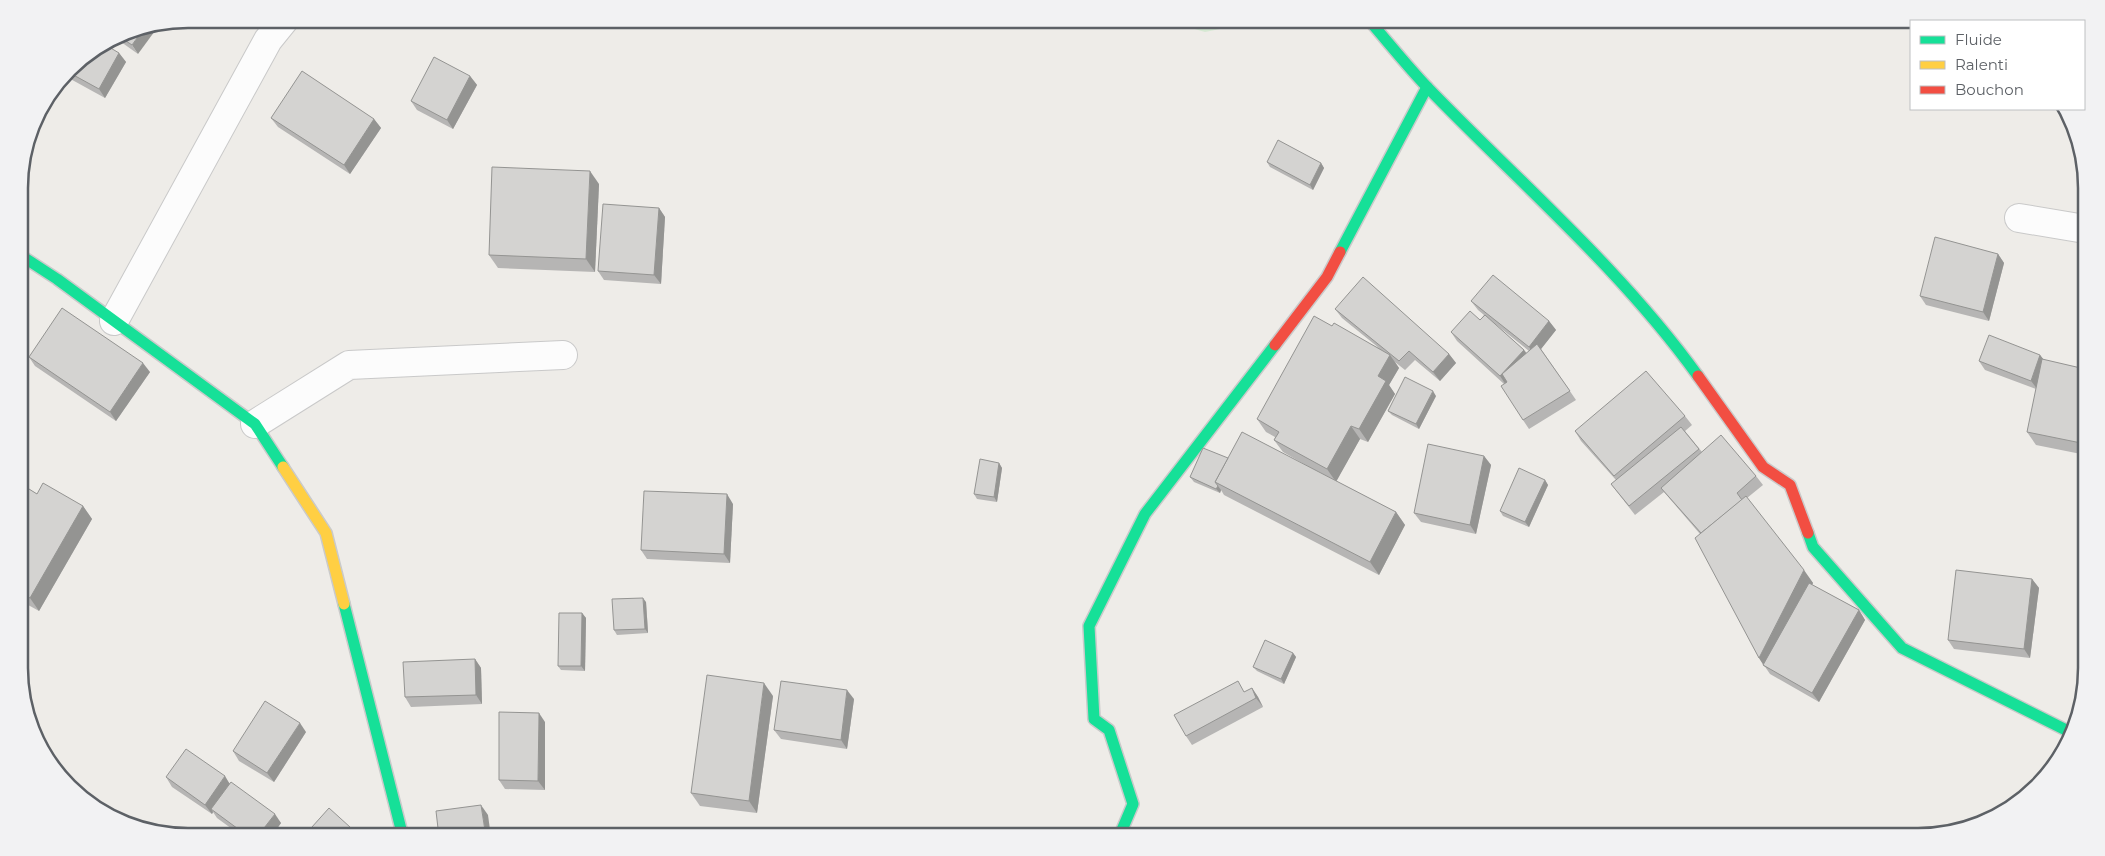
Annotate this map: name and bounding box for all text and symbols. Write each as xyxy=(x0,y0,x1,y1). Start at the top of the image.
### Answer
legend xyxy=(1910,20,2085,110)
text: Fluide xyxy=(1955,30,2002,49)
text: Ralenti xyxy=(1955,55,2008,74)
text: Bouchon xyxy=(1955,80,2024,99)

